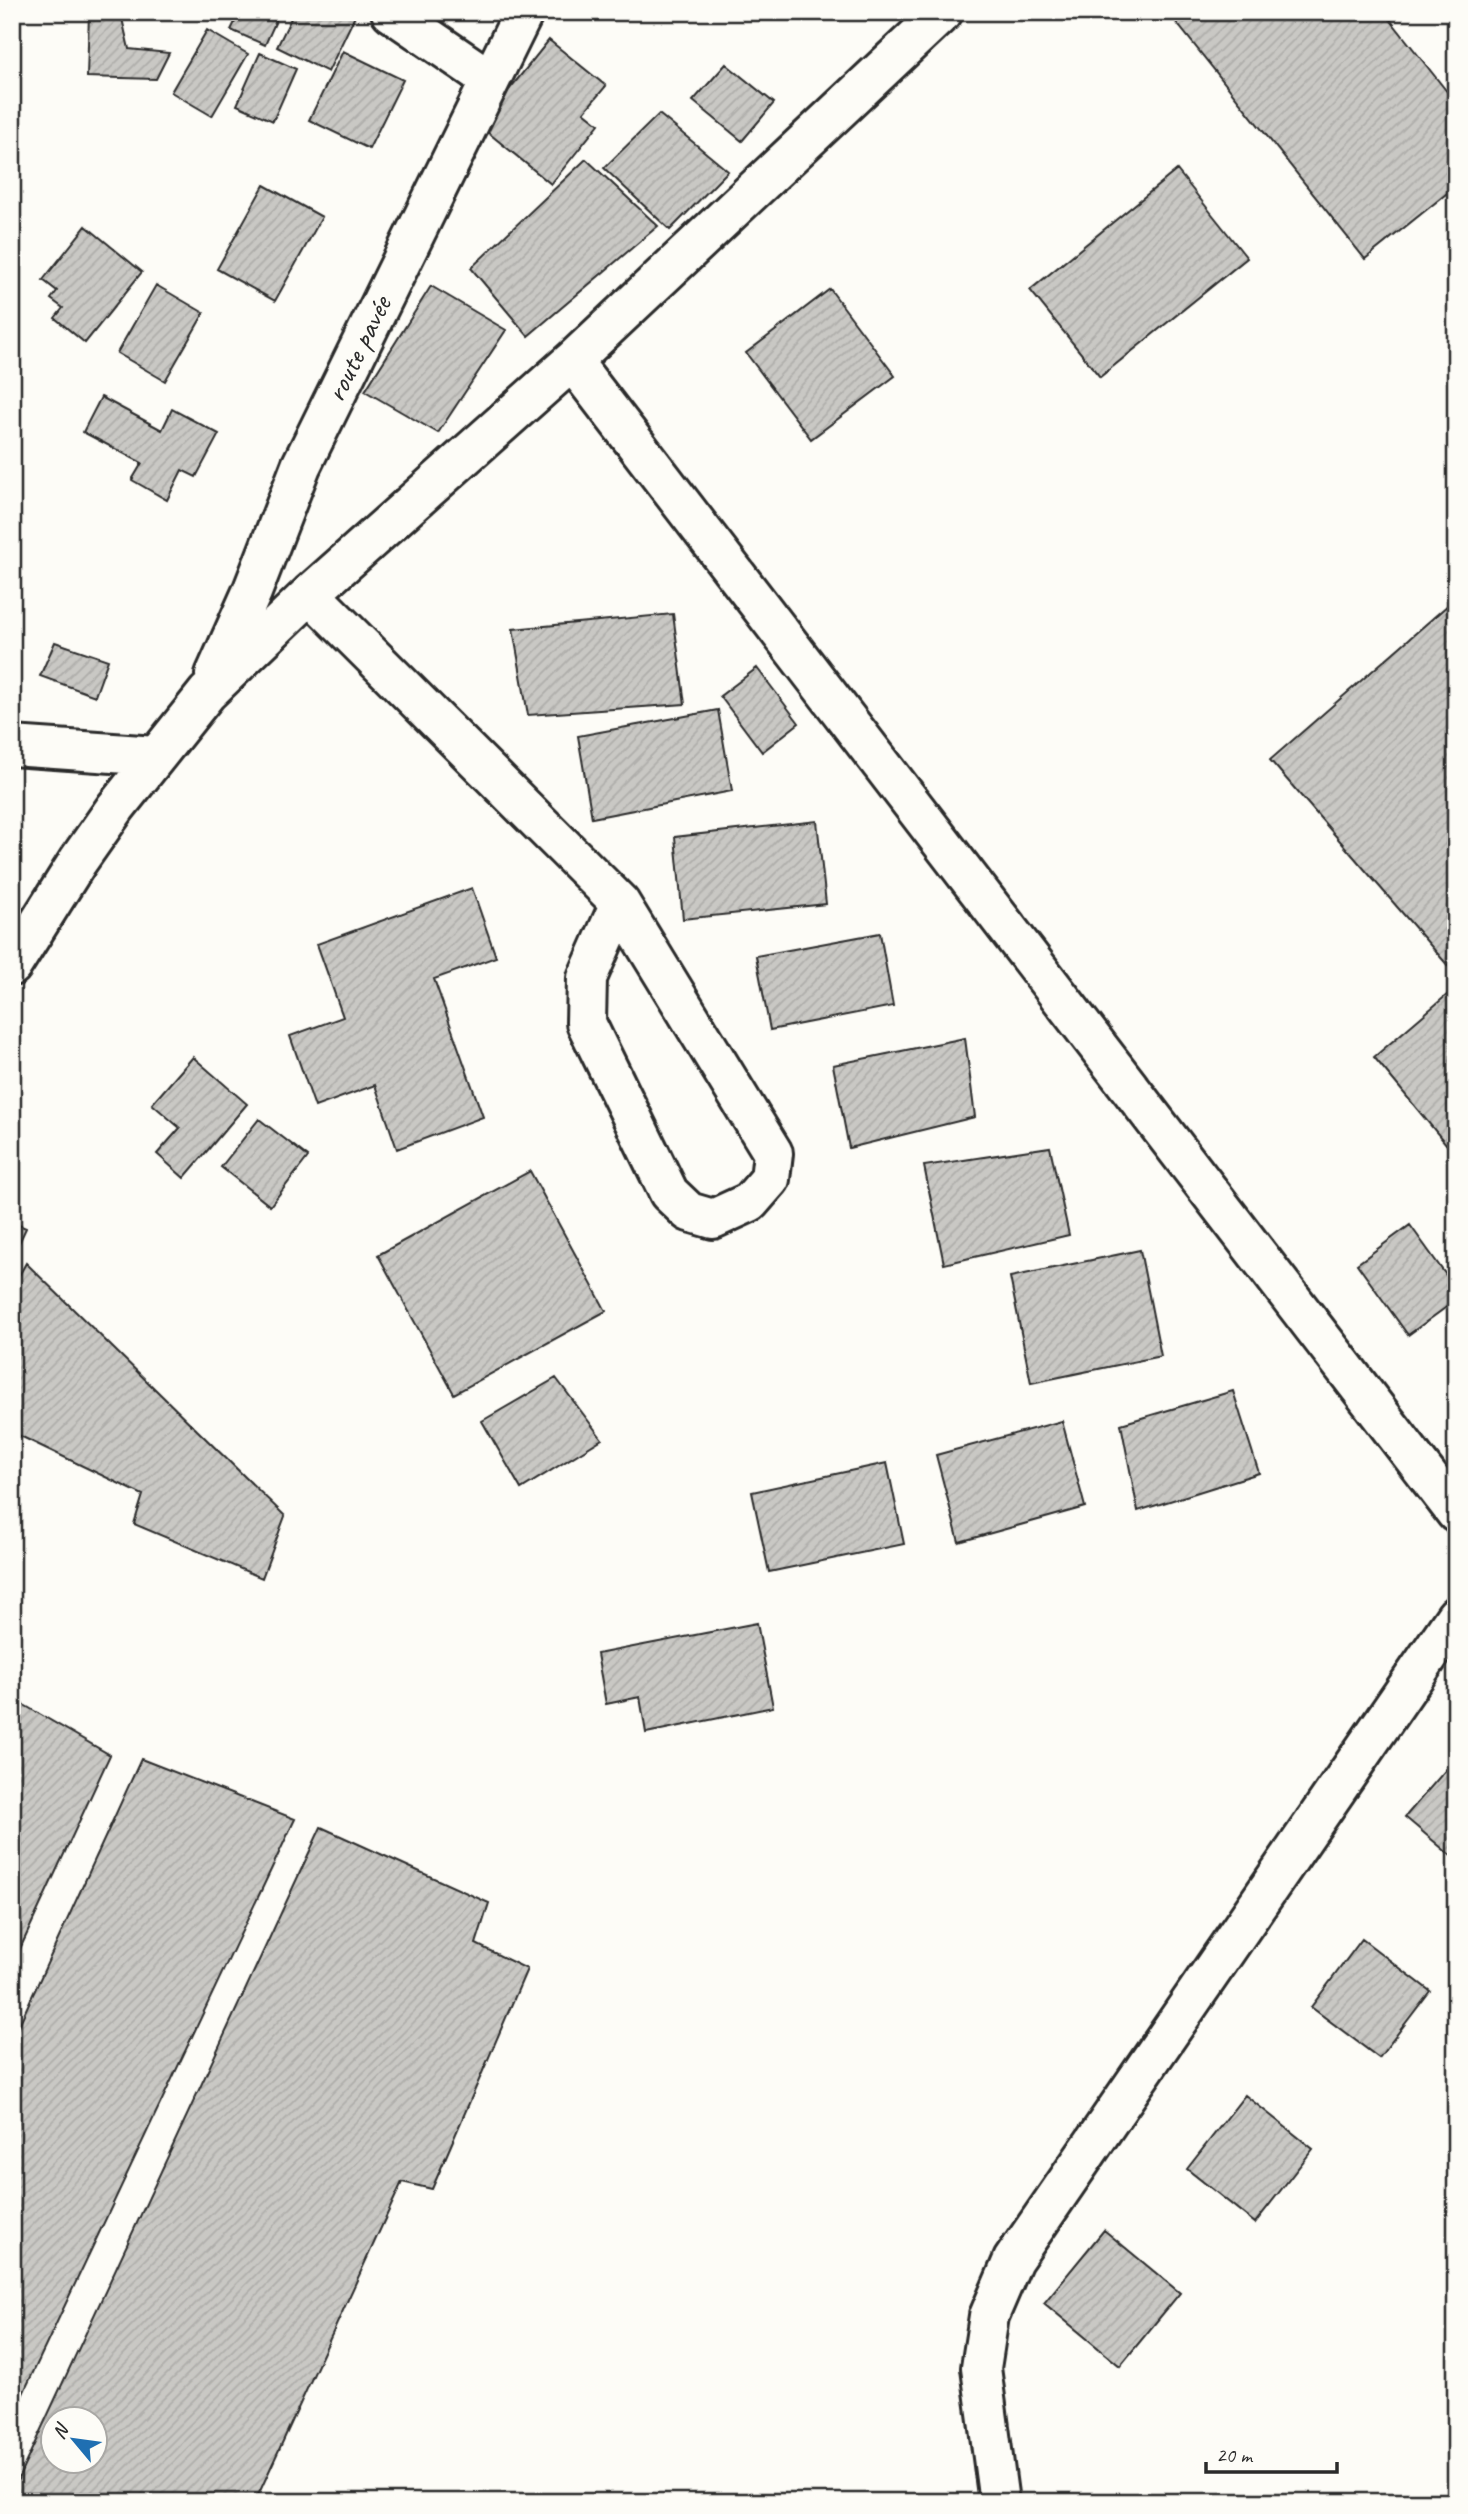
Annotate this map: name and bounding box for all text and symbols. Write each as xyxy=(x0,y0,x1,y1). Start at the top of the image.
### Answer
street label: route pavée xyxy=(316,288,401,408)
north arrow xyxy=(38,2406,108,2476)
text: N xyxy=(47,2418,75,2443)
scale bar xyxy=(1206,2430,1337,2474)
text: 20 m xyxy=(1216,2442,1254,2468)

